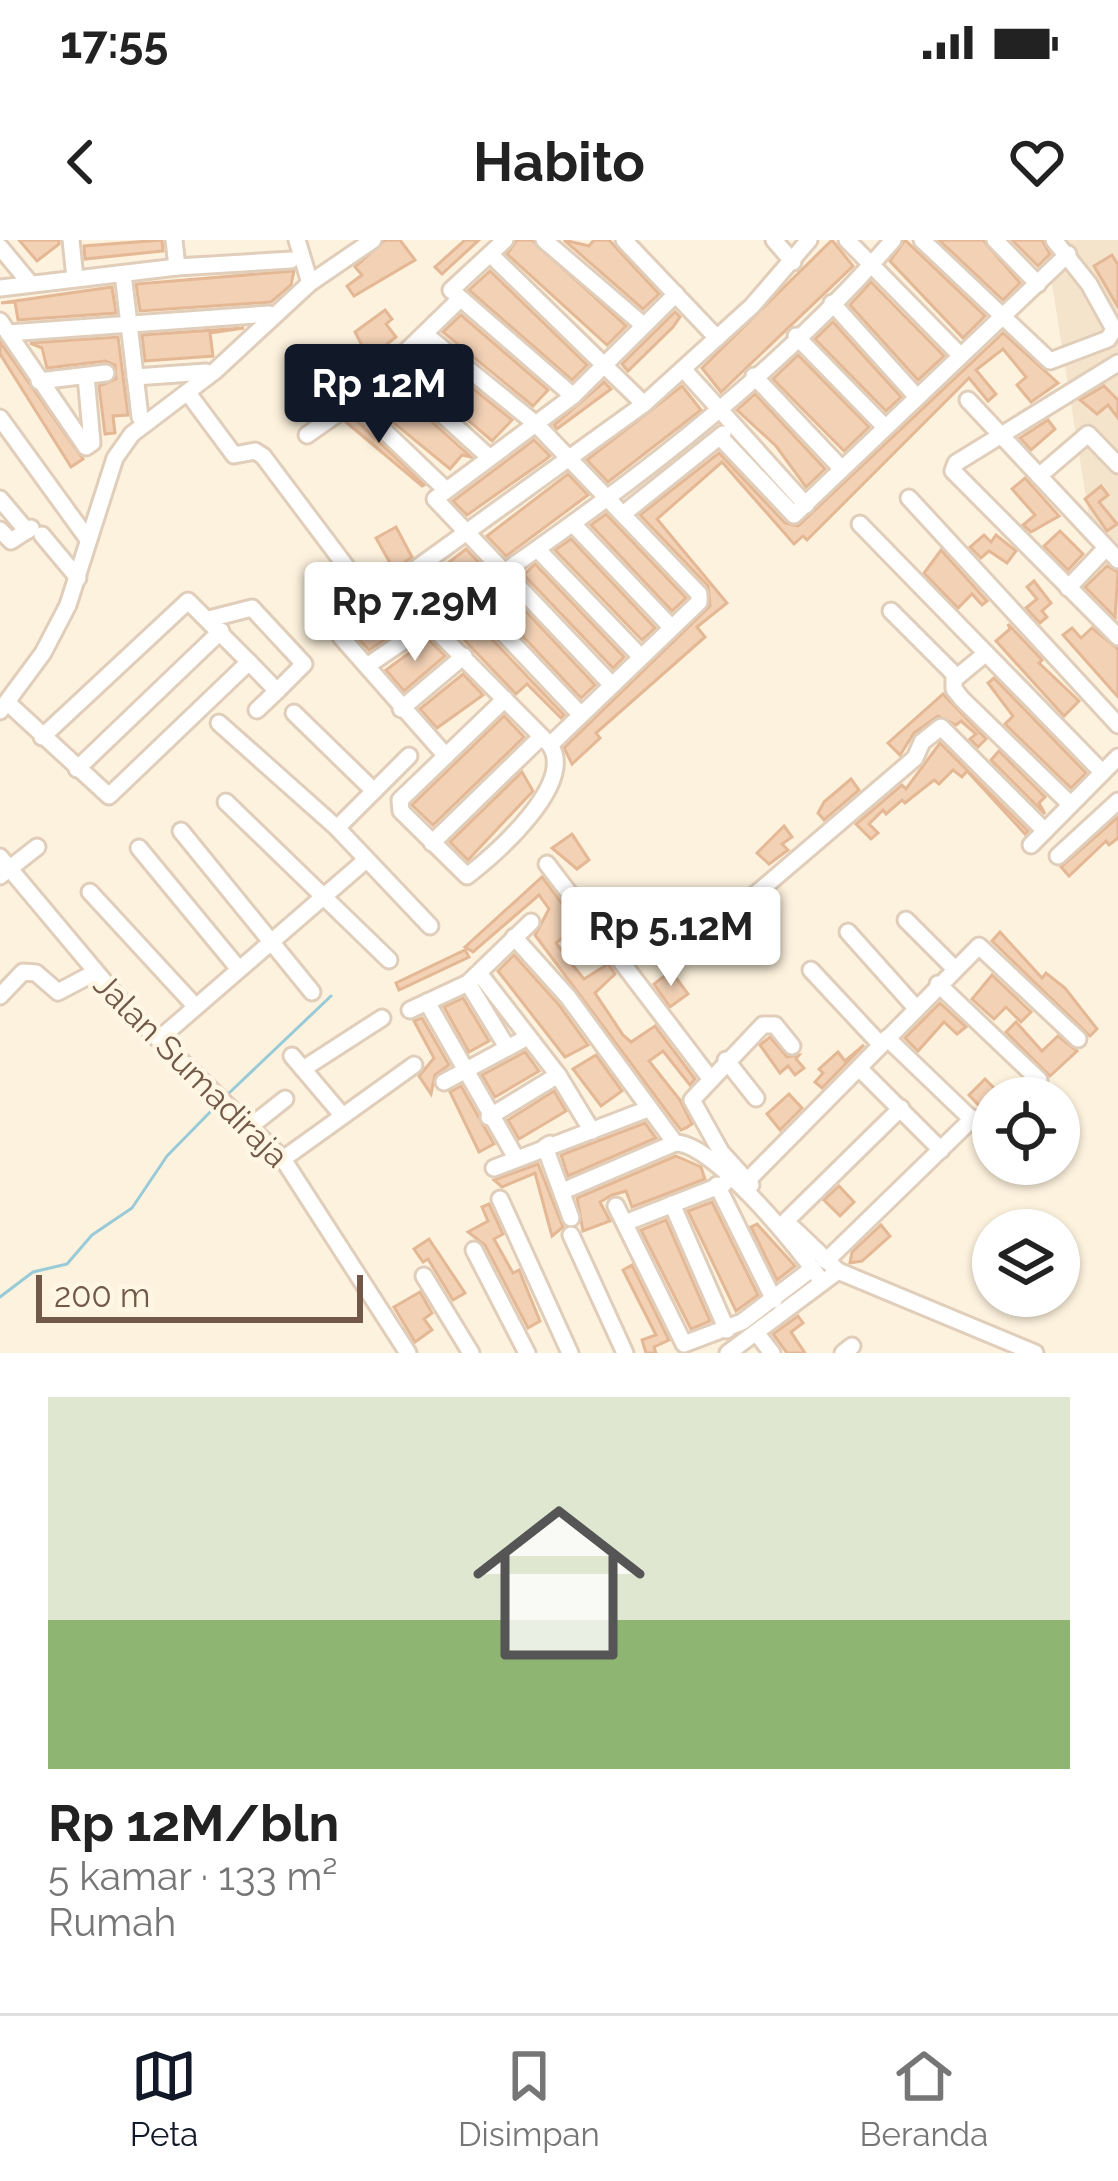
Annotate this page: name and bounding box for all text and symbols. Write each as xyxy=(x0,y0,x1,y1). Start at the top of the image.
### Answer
text: 17:55 xyxy=(60,16,168,69)
icon: back xyxy=(48,129,114,195)
icon: heart xyxy=(1004,129,1070,195)
text: Habito xyxy=(473,130,645,194)
pin: Rp 12M xyxy=(281,344,477,446)
text: Rp 12M xyxy=(312,360,446,406)
pin: Rp 7.29M xyxy=(291,562,539,664)
text: Rp 7.29M xyxy=(331,578,499,624)
pin: Rp 5.12M xyxy=(547,887,795,989)
text: Rp 5.12M xyxy=(588,903,754,949)
street label: Jalan Sumadiraja xyxy=(86,965,296,1175)
map controls xyxy=(972,1077,1080,1317)
button: locate xyxy=(972,1077,1080,1185)
button: layers xyxy=(972,1209,1080,1317)
scale bar xyxy=(36,1269,363,1322)
text: 200 m xyxy=(54,1276,150,1315)
icon: home xyxy=(451,1475,667,1691)
text: Rp 12M/bln xyxy=(48,1793,339,1853)
text: 5 kamar · 133 m² xyxy=(48,1853,337,1899)
text: Rumah xyxy=(48,1899,176,1945)
tab: Peta xyxy=(130,2043,198,2154)
tab: Disimpan xyxy=(458,2043,600,2154)
tab: Beranda xyxy=(860,2043,988,2154)

